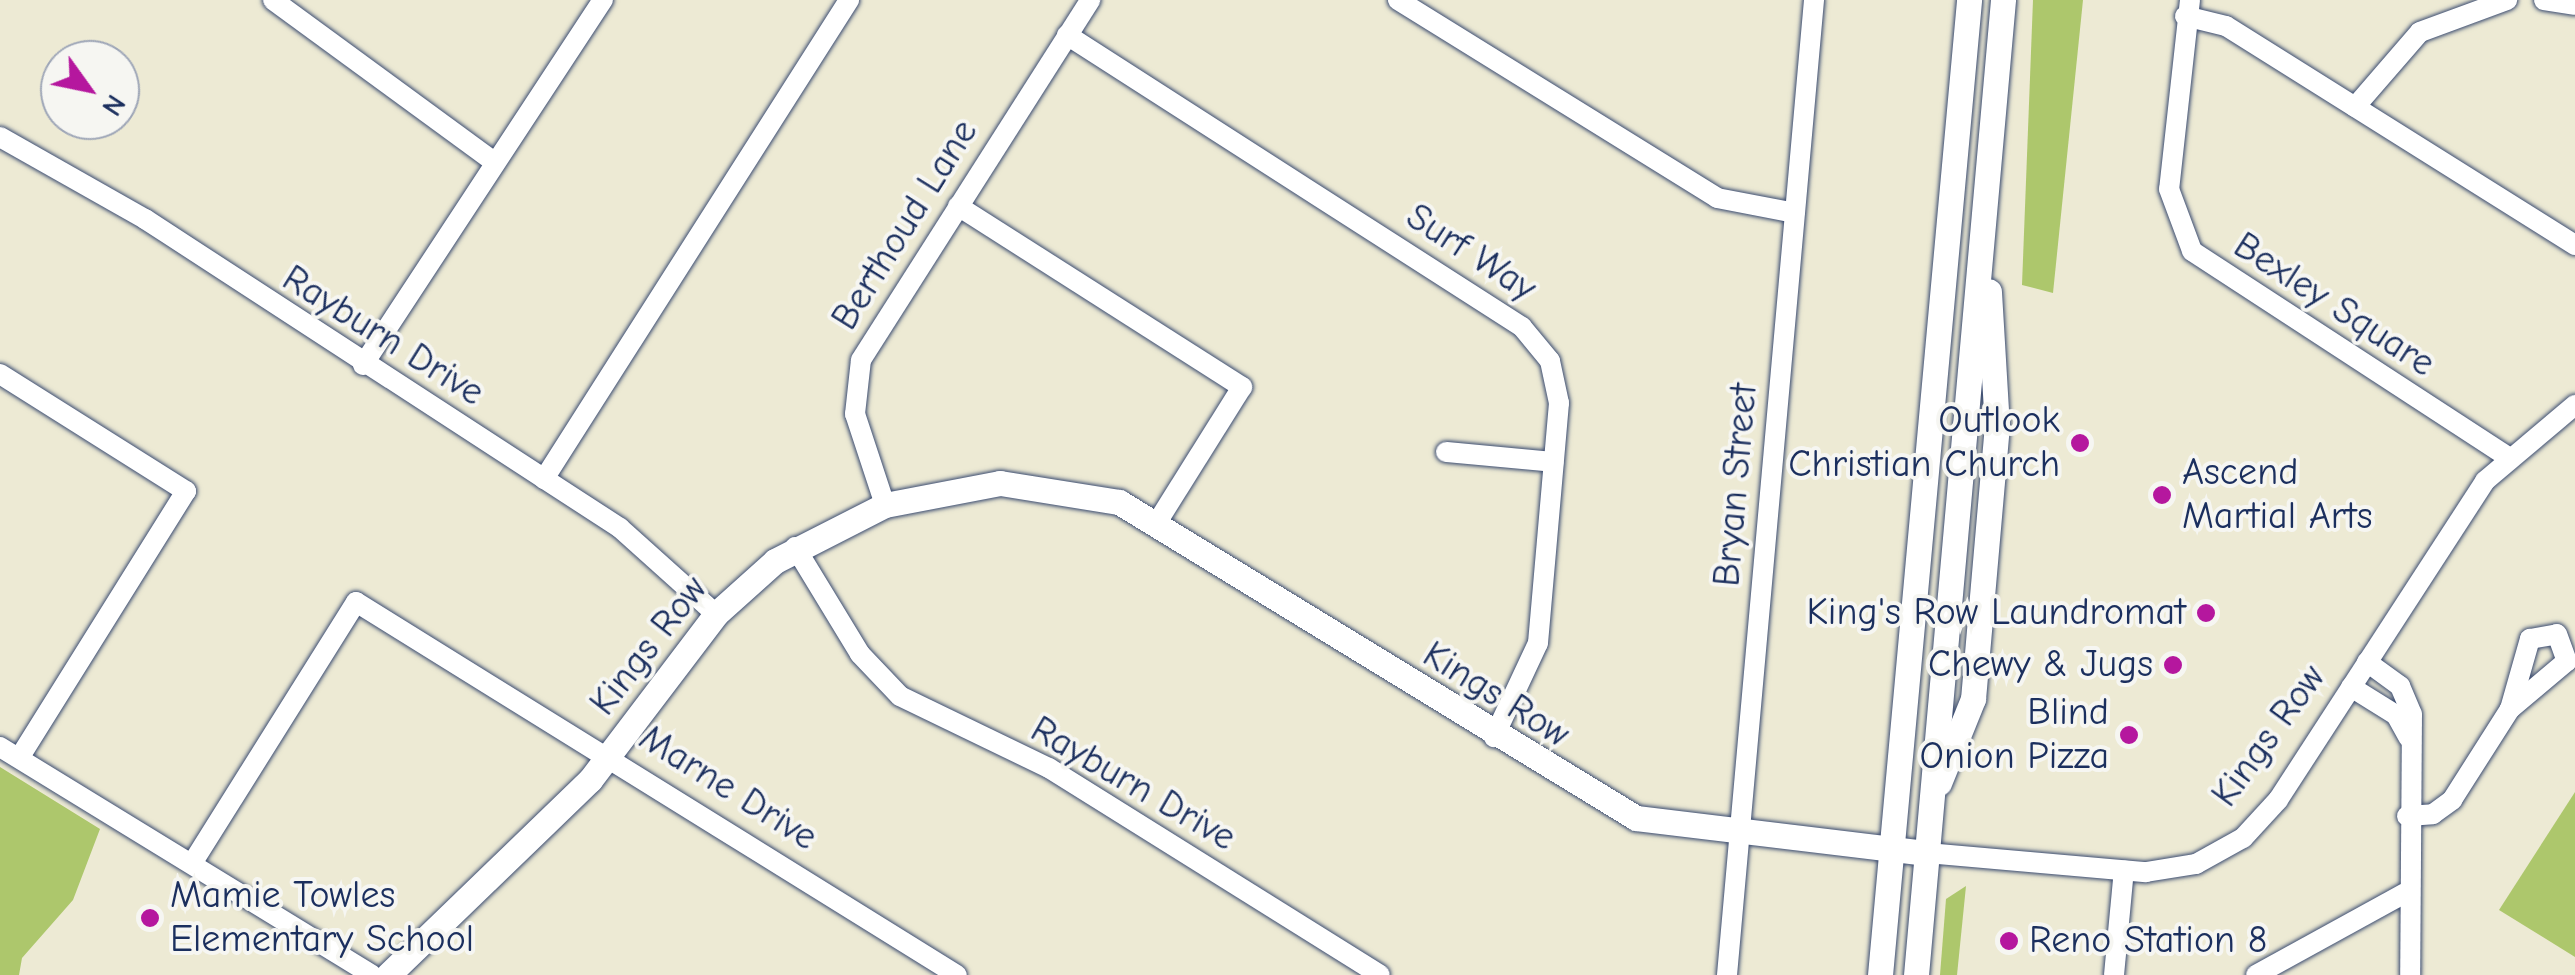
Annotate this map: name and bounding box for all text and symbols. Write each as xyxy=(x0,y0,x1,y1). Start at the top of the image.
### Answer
north arrow xyxy=(40,40,140,140)
text: N xyxy=(95,89,132,122)
street label: Berthoud Lane xyxy=(822,111,988,339)
street label: Surf Way xyxy=(1397,194,1545,312)
street label: Bexley Square xyxy=(2225,223,2443,387)
street label: Rayburn Drive xyxy=(274,256,492,416)
street label: Bryan Street xyxy=(1704,382,1768,588)
place label: Outlook Christian Church xyxy=(1788,398,2060,488)
marker: Outlook Christian Church xyxy=(2069,432,2091,454)
place label: Ascend Martial Arts xyxy=(2182,450,2372,540)
marker: Ascend Martial Arts xyxy=(2151,484,2173,506)
street label: Kings Row xyxy=(580,567,718,725)
place label: King's Row Laundromat xyxy=(1807,590,2186,636)
marker: King's Row Laundromat xyxy=(2195,602,2217,624)
street label: Kings Row xyxy=(1414,632,1578,758)
place label: Chewy & Jugs xyxy=(1928,642,2153,688)
marker: Chewy & Jugs xyxy=(2162,654,2184,676)
street label: Kings Row xyxy=(2202,656,2336,816)
place label: Blind Onion Pizza xyxy=(1919,690,2109,779)
street label: Rayburn Drive xyxy=(1022,707,1244,861)
street label: Marne Drive xyxy=(631,715,825,861)
marker: Blind Onion Pizza xyxy=(2118,724,2140,746)
place label: Mamie Towles Elementary School xyxy=(170,873,474,962)
marker: Mamie Towles Elementary School xyxy=(139,907,161,929)
place label: Reno Station 8 xyxy=(2029,918,2267,964)
marker: Reno Station 8 xyxy=(1998,930,2020,952)

